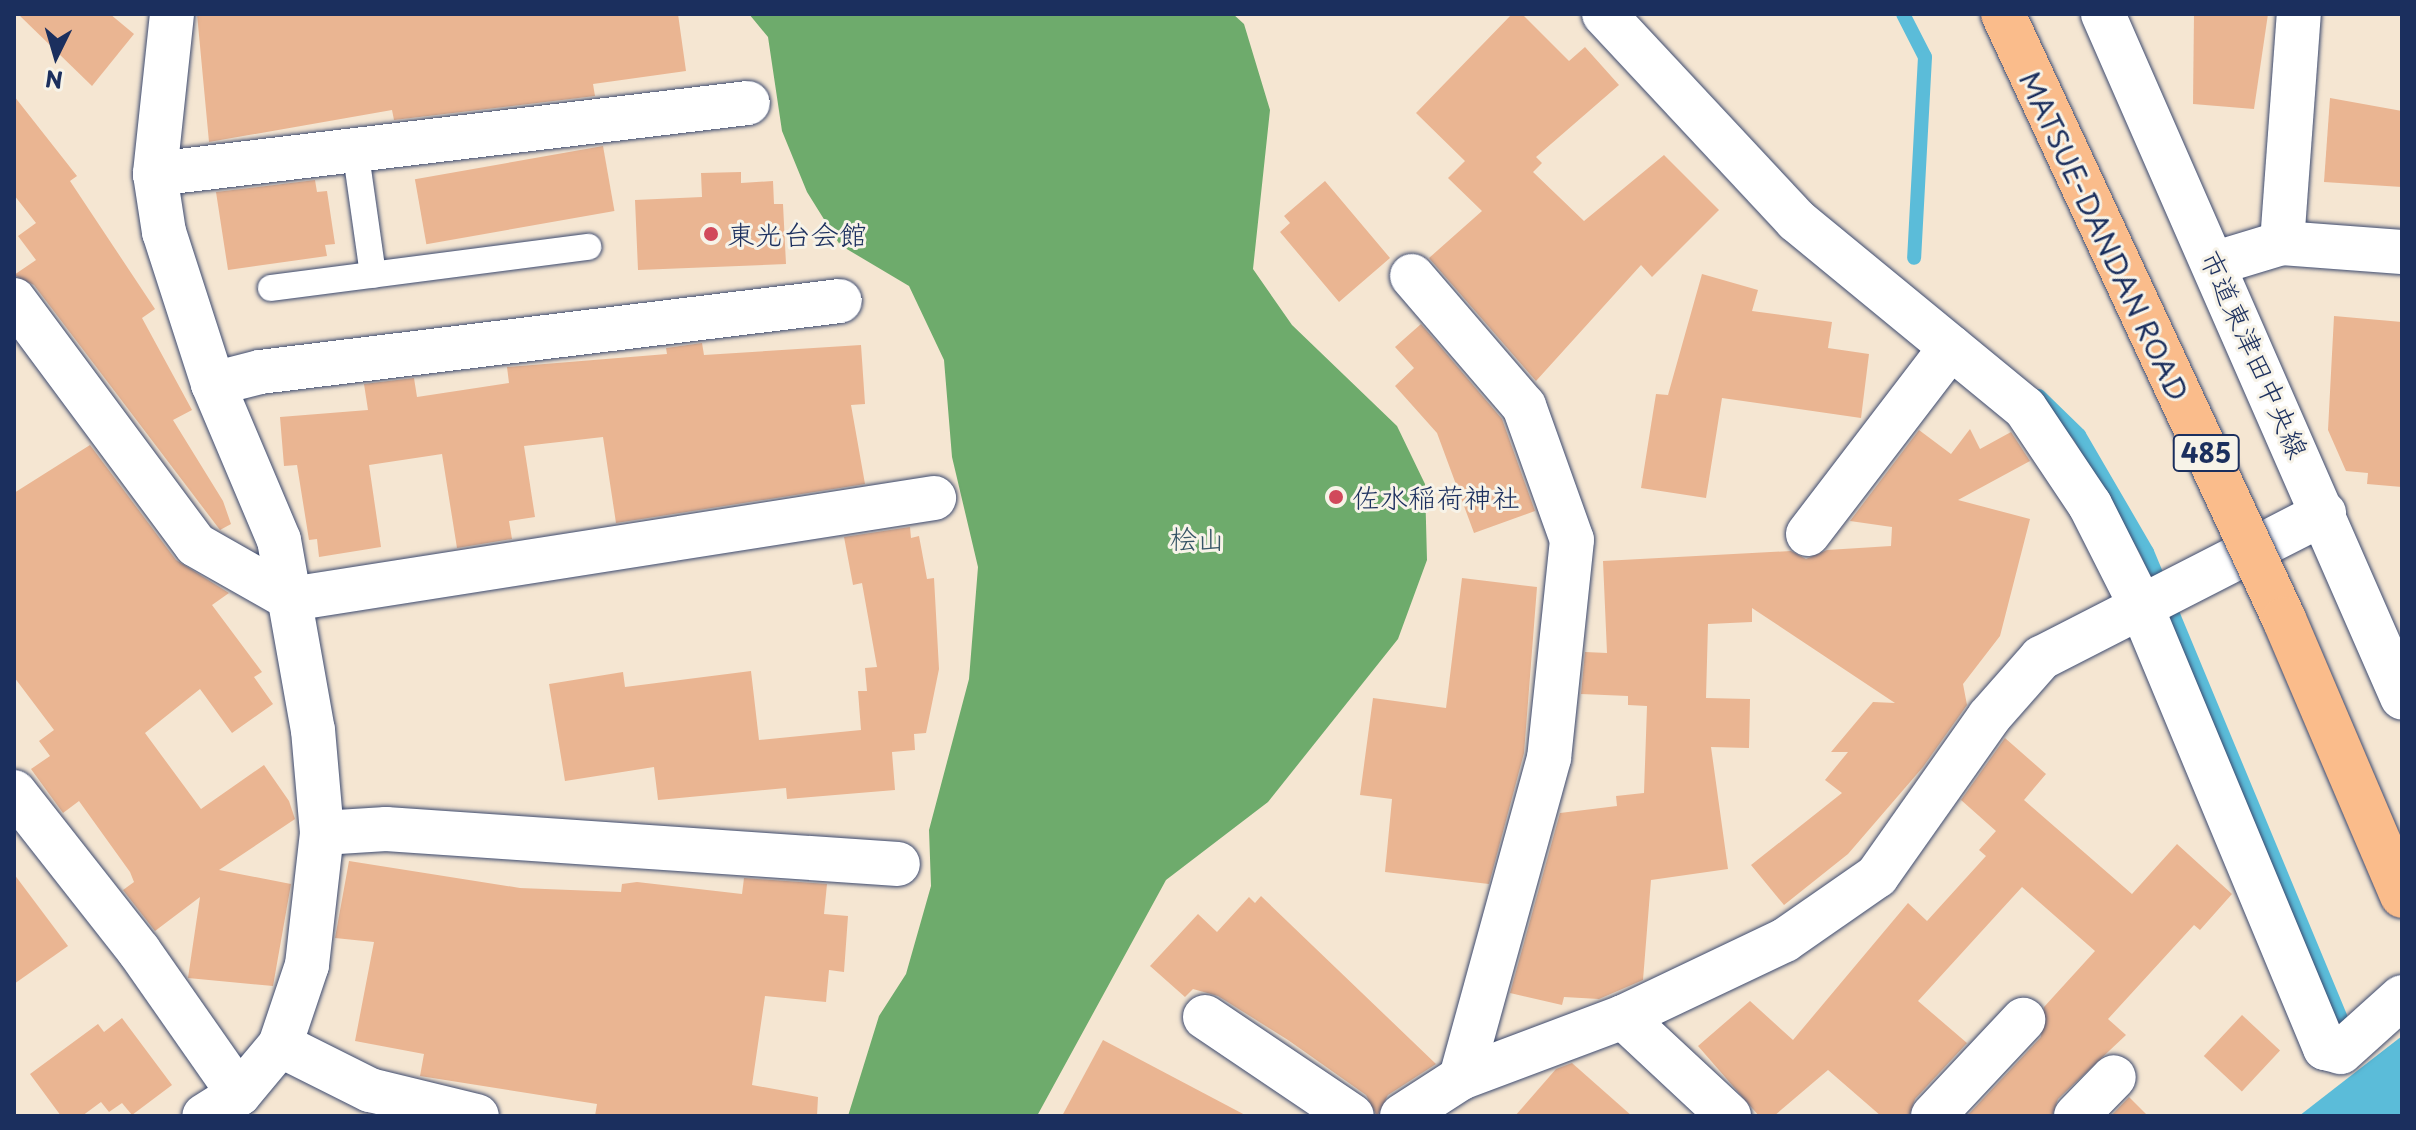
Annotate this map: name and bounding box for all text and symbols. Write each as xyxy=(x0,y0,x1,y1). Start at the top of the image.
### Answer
north arrow xyxy=(16,16,96,96)
text: N xyxy=(44,63,64,98)
street label: MATSUE-DANDAN ROAD xyxy=(2013,67,2195,405)
place label: 東光台会館 xyxy=(727,217,867,251)
marker: 東光台会館 xyxy=(702,225,720,243)
street label: 市道東津田中央線 xyxy=(2194,245,2316,463)
road number: 485 xyxy=(2172,431,2240,475)
place label: 佐水稲荷神社 xyxy=(1352,480,1520,514)
marker: 佐水稲荷神社 xyxy=(1327,488,1345,506)
park label: 桧山 xyxy=(1169,521,1225,555)

